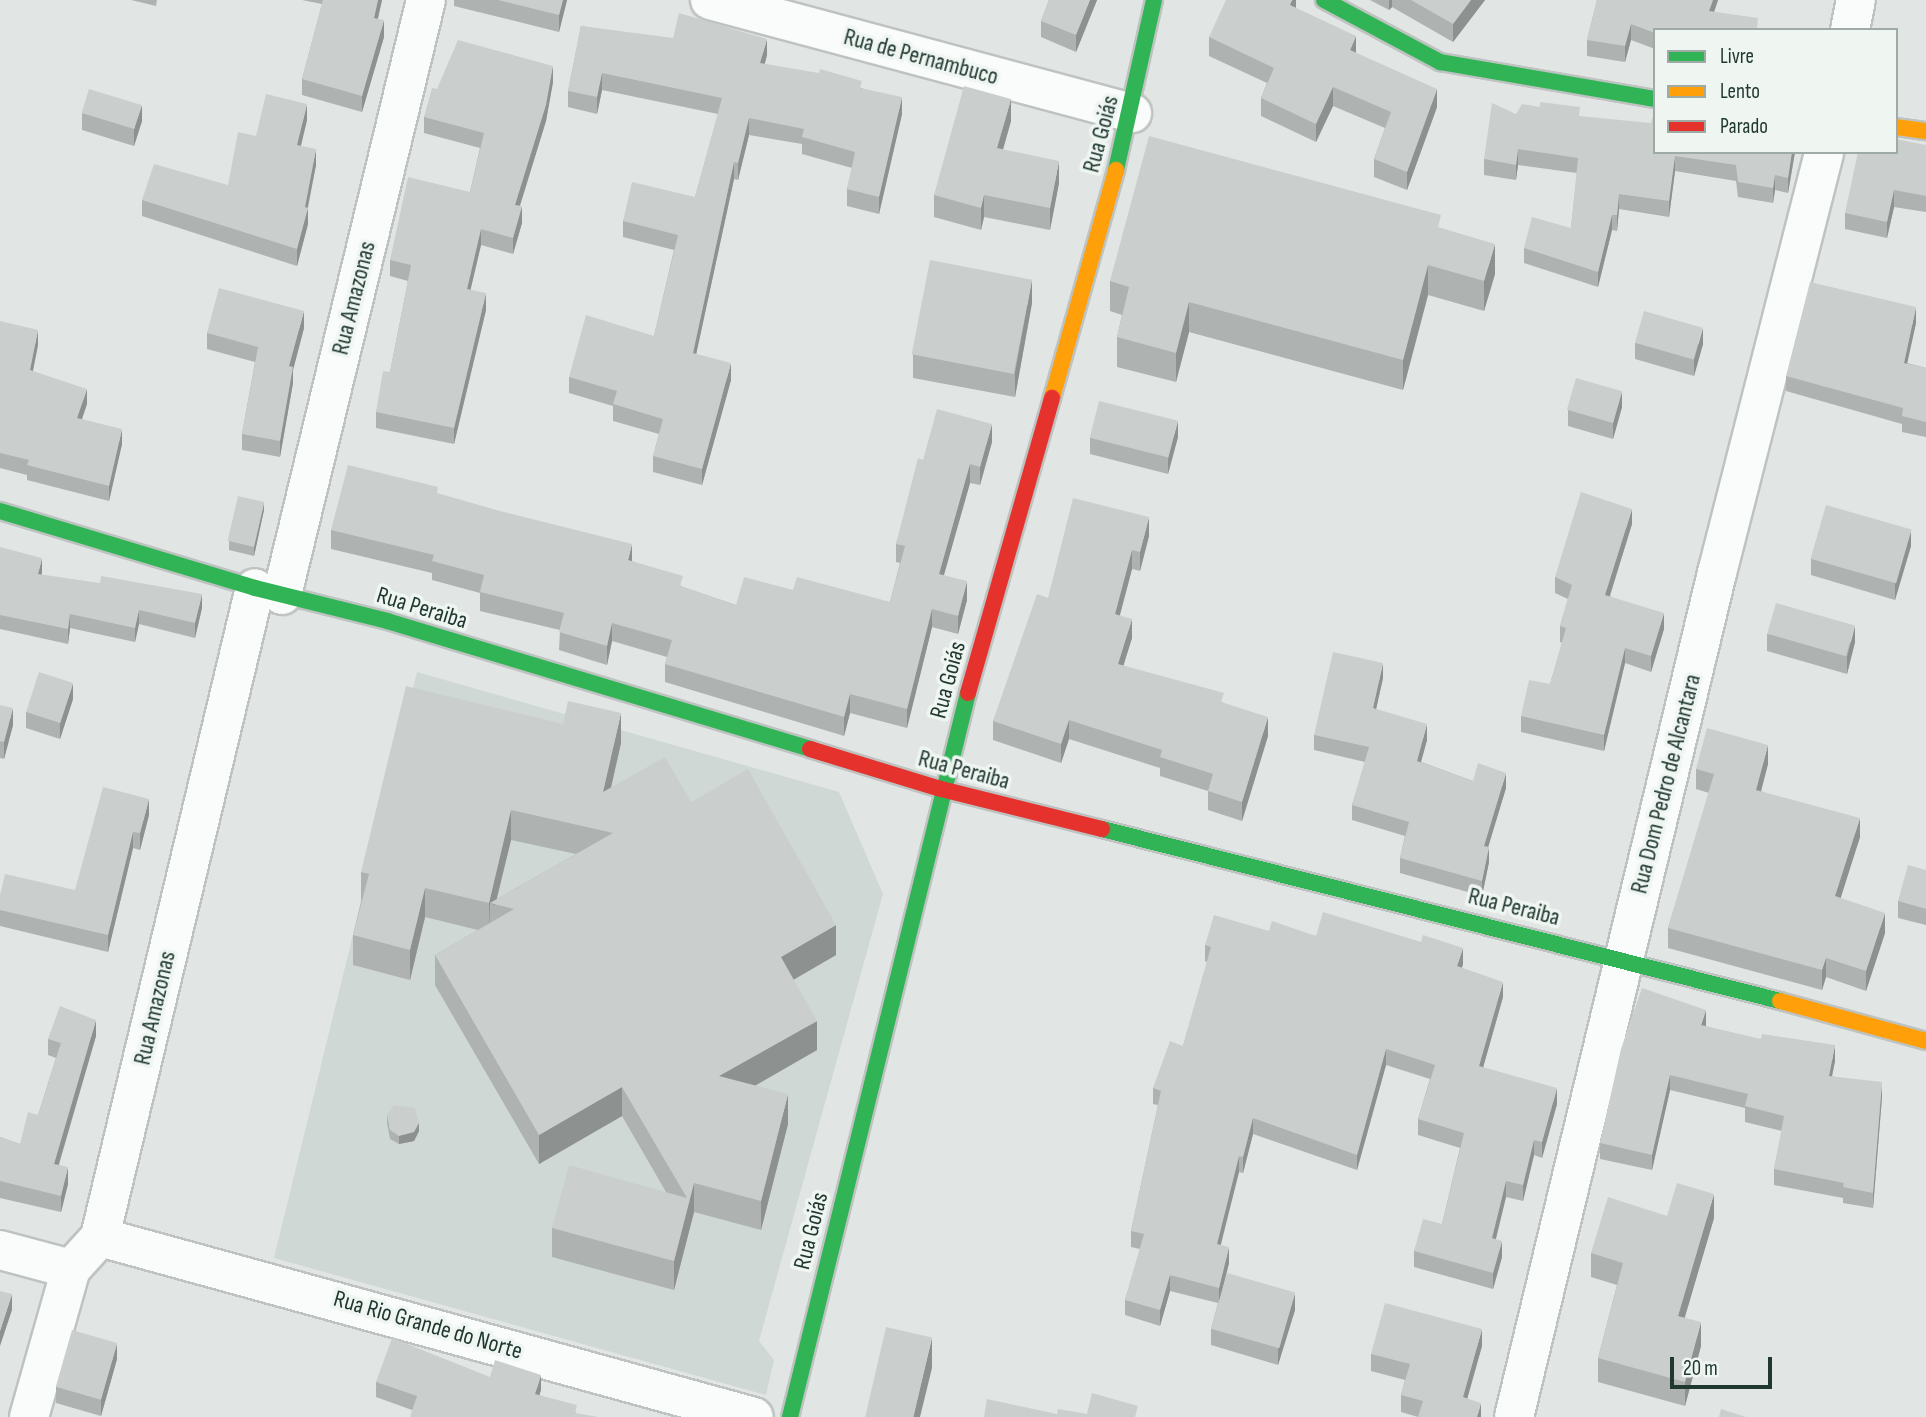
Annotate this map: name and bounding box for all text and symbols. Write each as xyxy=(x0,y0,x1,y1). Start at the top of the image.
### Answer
street label: Rua de Pernambuco xyxy=(841,23,1001,91)
legend xyxy=(1653,28,1898,154)
text: Livre xyxy=(1720,44,1754,69)
text: Lento xyxy=(1720,79,1760,104)
street label: Rua Goiás xyxy=(1077,92,1125,176)
text: Parado xyxy=(1720,114,1768,139)
street label: Rua Amazonas xyxy=(326,238,382,358)
street label: Rua Peraiba xyxy=(373,581,471,635)
street label: Rua Goiás xyxy=(924,638,972,722)
street label: Rua Dom Pedro de Alcantara xyxy=(1625,671,1707,897)
street label: Rua Peraiba xyxy=(915,744,1013,796)
street label: Rua Peraiba xyxy=(1465,882,1563,932)
street label: Rua Amazonas xyxy=(128,948,182,1068)
street label: Rua Goiás xyxy=(788,1189,834,1273)
street label: Rua Rio Grande do Norte xyxy=(330,1284,526,1366)
scale bar xyxy=(1674,1344,1776,1388)
text: 20 m xyxy=(1683,1356,1718,1381)

